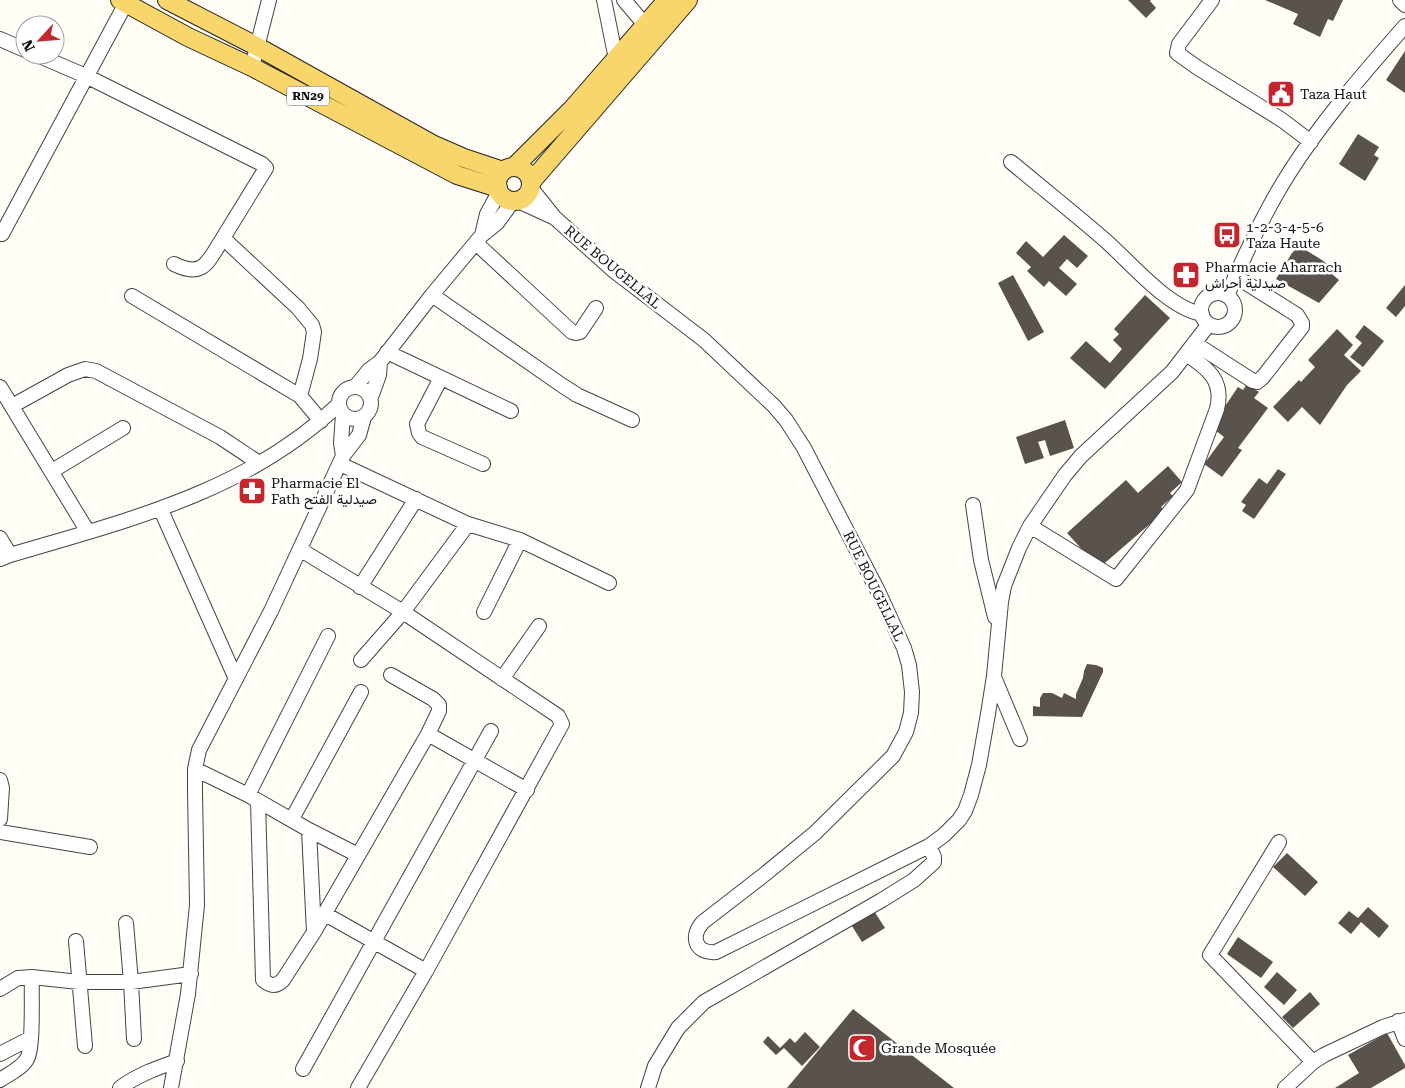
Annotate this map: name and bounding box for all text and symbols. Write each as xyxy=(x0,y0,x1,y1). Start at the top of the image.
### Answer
north arrow xyxy=(15,15,65,65)
text: N xyxy=(19,37,38,54)
public building icon: Taza Haut xyxy=(1266,79,1296,109)
road number: RN29 xyxy=(287,86,329,105)
place label: Taza Haut xyxy=(1300,86,1367,102)
place label: 1-2-3-4-5-6 Taza Haute xyxy=(1246,219,1324,251)
bus stop icon: 1-2-3-4-5-6 Taza Haute xyxy=(1212,220,1242,250)
street label: RUE BOUGELLAL xyxy=(562,222,665,312)
place label: Pharmacie Aharrach صيدلية أحراش xyxy=(1205,259,1342,292)
pharmacy icon: Pharmacie Aharrach صيدلية أحراش xyxy=(1171,260,1201,290)
place label: Pharmacie El Fath صيدلية الفتح xyxy=(271,475,377,510)
pharmacy icon: Pharmacie El Fath صيدلية الفتح xyxy=(237,476,267,506)
street label: RUE BOUGELLAL xyxy=(840,528,908,644)
mosque icon: Grande Mosquée xyxy=(847,1033,877,1063)
place label: Grande Mosquée xyxy=(881,1040,996,1056)

